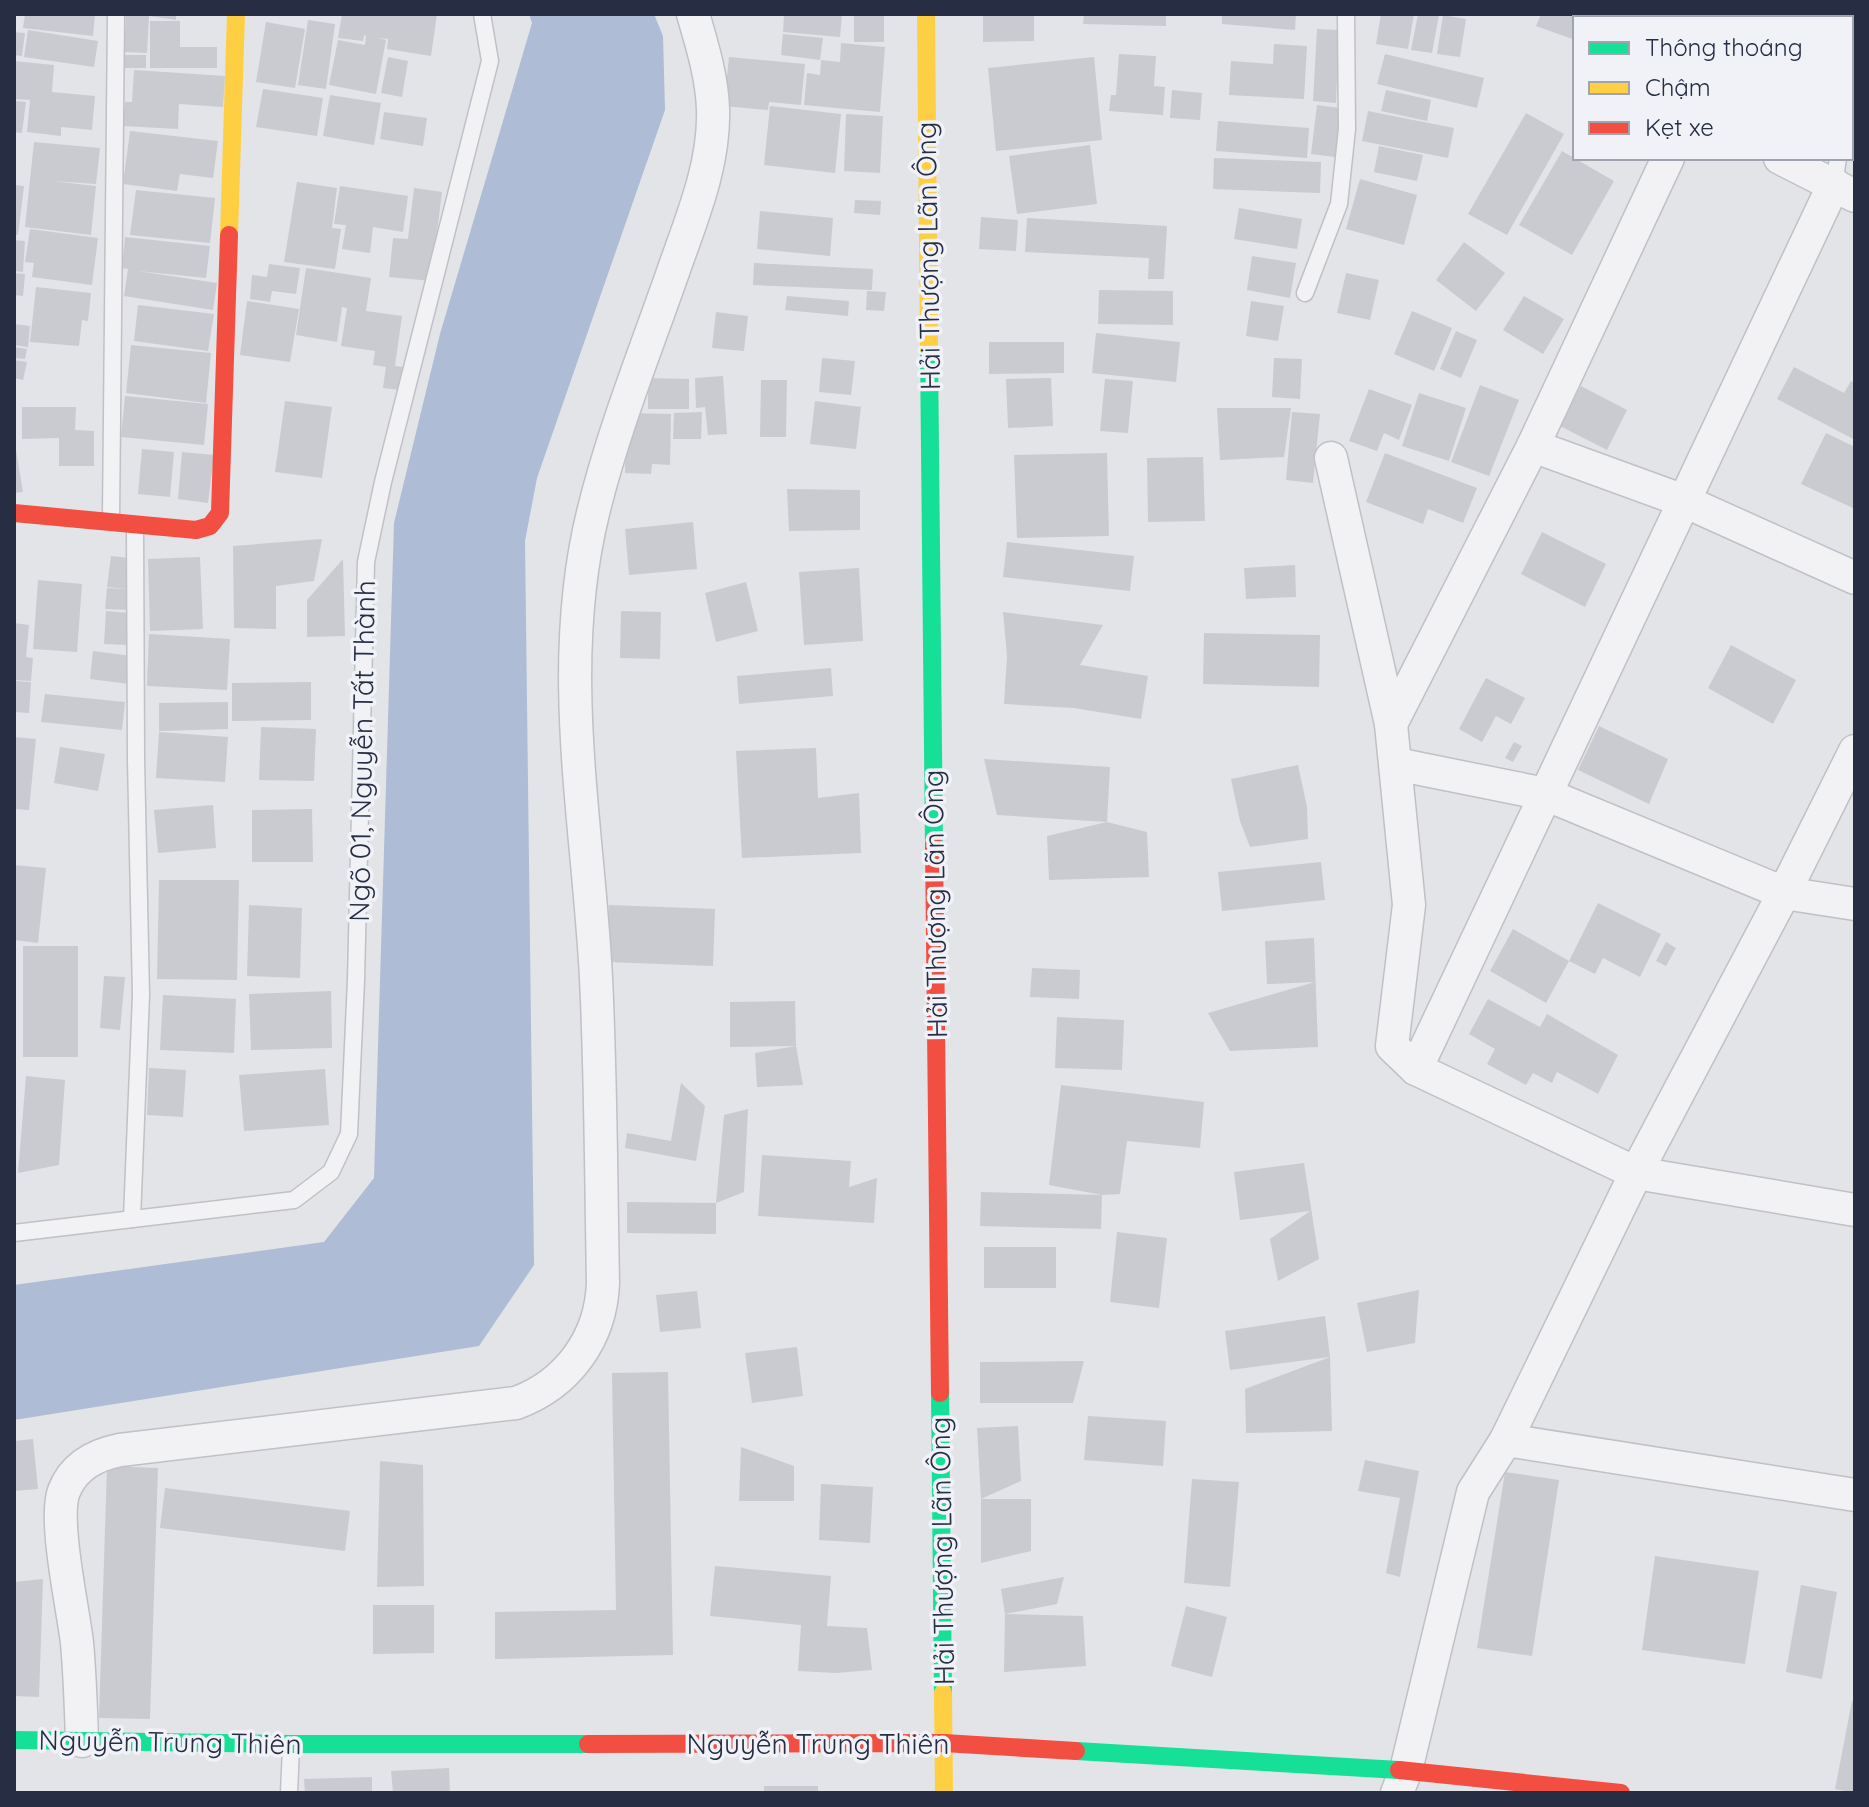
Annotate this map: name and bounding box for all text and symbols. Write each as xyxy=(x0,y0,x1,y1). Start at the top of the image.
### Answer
legend xyxy=(1573,16,1853,160)
text: Thông thoáng xyxy=(1645,32,1803,62)
text: Chậm xyxy=(1645,72,1711,102)
text: Kẹt xe xyxy=(1645,112,1714,142)
street label: Hải Thượng Lãn Ông xyxy=(908,121,947,391)
street label: Ngõ 01, Nguyễn Tất Thành xyxy=(341,580,382,922)
street label: Hải Thượng Lãn Ông xyxy=(915,769,954,1039)
street label: Hải Thượng Lãn Ông xyxy=(922,1416,961,1686)
street label: Nguyễn Trung Thiên xyxy=(38,1722,302,1761)
street label: Nguyễn Trung Thiên xyxy=(686,1726,950,1761)

